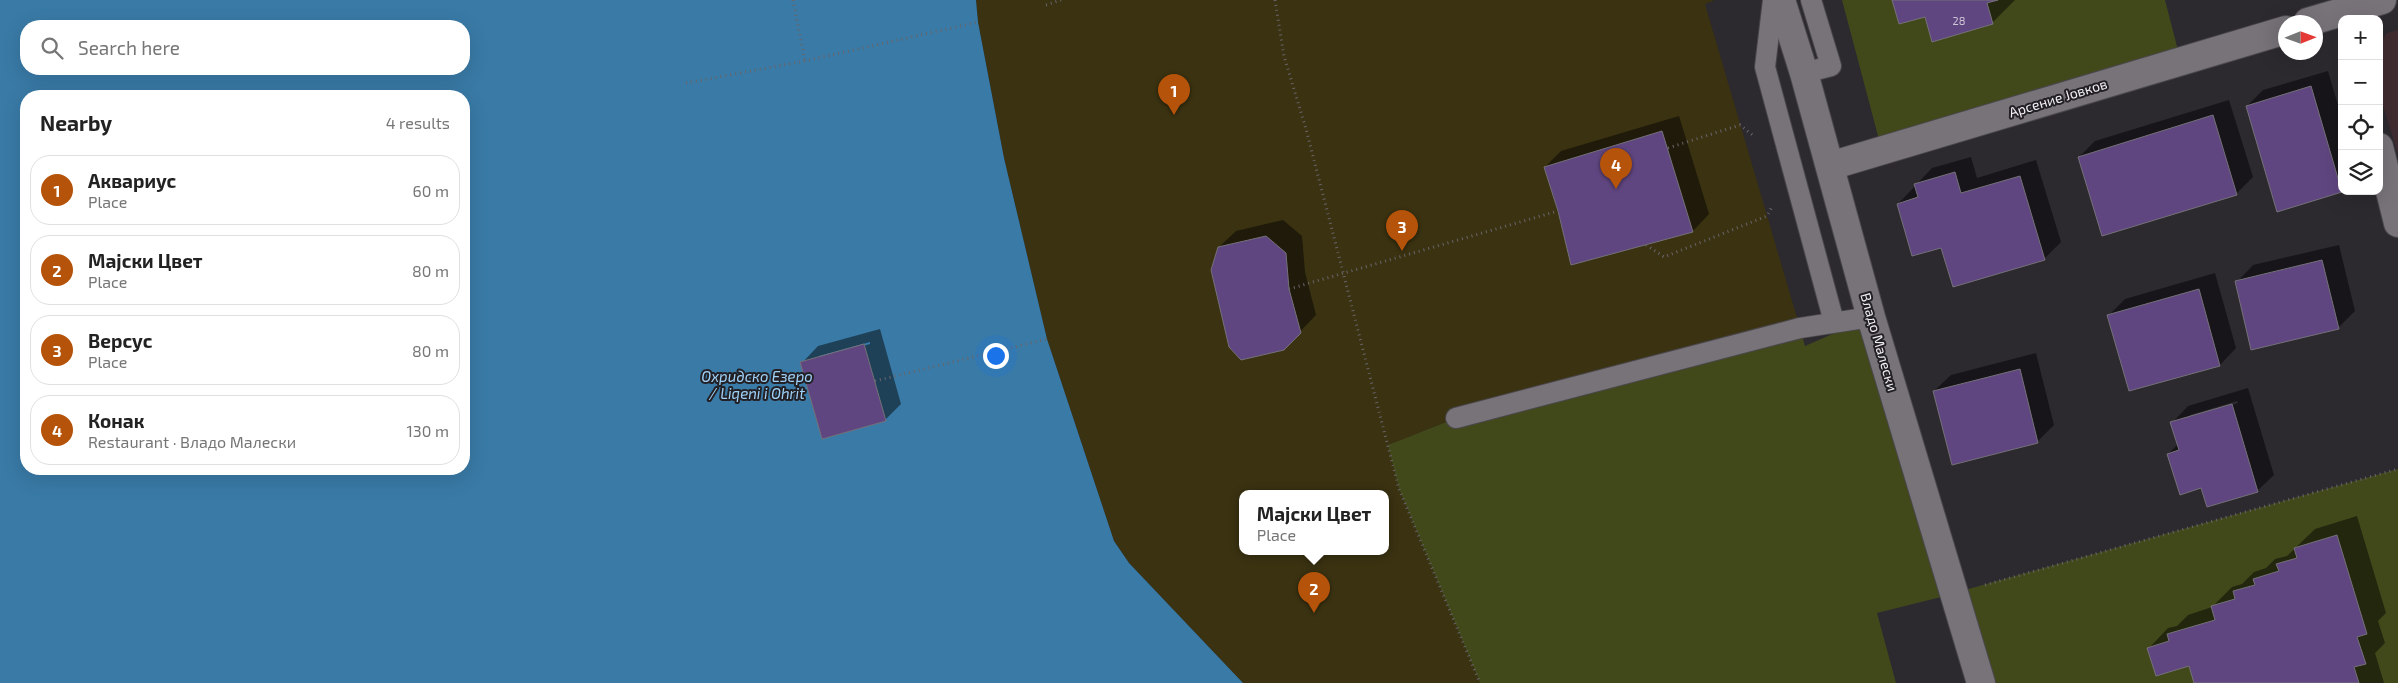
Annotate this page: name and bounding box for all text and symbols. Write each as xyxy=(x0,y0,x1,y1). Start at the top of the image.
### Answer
house number: 28 xyxy=(1953,14,1965,27)
north arrow xyxy=(2278,15,2323,60)
map controls xyxy=(2338,15,2383,195)
button: + xyxy=(2338,15,2383,60)
search box xyxy=(20,20,470,75)
icon: search xyxy=(38,34,66,62)
text: Search here xyxy=(78,36,180,59)
button: − xyxy=(2338,60,2383,105)
pin: 1 xyxy=(1158,74,1190,115)
street label: Арсение Јовков xyxy=(2007,74,2109,121)
button: locate xyxy=(2338,105,2383,150)
text: Nearby xyxy=(40,110,112,135)
text: 4 results xyxy=(386,113,450,132)
pin: 4 xyxy=(1600,148,1632,189)
button: layers xyxy=(2338,150,2383,195)
text: Аквариус xyxy=(88,169,176,192)
text: 1 xyxy=(54,181,60,200)
text: 60 m xyxy=(413,181,449,200)
text: Place xyxy=(88,192,127,211)
pin: 3 xyxy=(1386,210,1418,251)
text: Мајски Цвет xyxy=(88,249,203,272)
text: 2 xyxy=(52,261,62,280)
text: 80 m xyxy=(412,261,449,280)
text: Place xyxy=(88,272,127,291)
street label: Владо Малески xyxy=(1857,291,1902,393)
text: Версус xyxy=(88,329,152,352)
text: 3 xyxy=(52,341,62,360)
text: 80 m xyxy=(412,341,449,360)
your location xyxy=(983,343,1009,369)
text: Place xyxy=(88,352,127,371)
water label: Охридско Езеро / Liqeni i Ohrit xyxy=(701,367,813,402)
text: Конак xyxy=(88,409,144,432)
text: 4 xyxy=(52,421,62,440)
text: 130 m xyxy=(407,421,449,440)
text: Restaurant · Владо Малески xyxy=(88,432,296,451)
popup xyxy=(1239,490,1389,555)
text: Мајски Цвет xyxy=(1257,502,1371,525)
text: Place xyxy=(1257,525,1296,544)
pin: 2 xyxy=(1298,572,1330,613)

